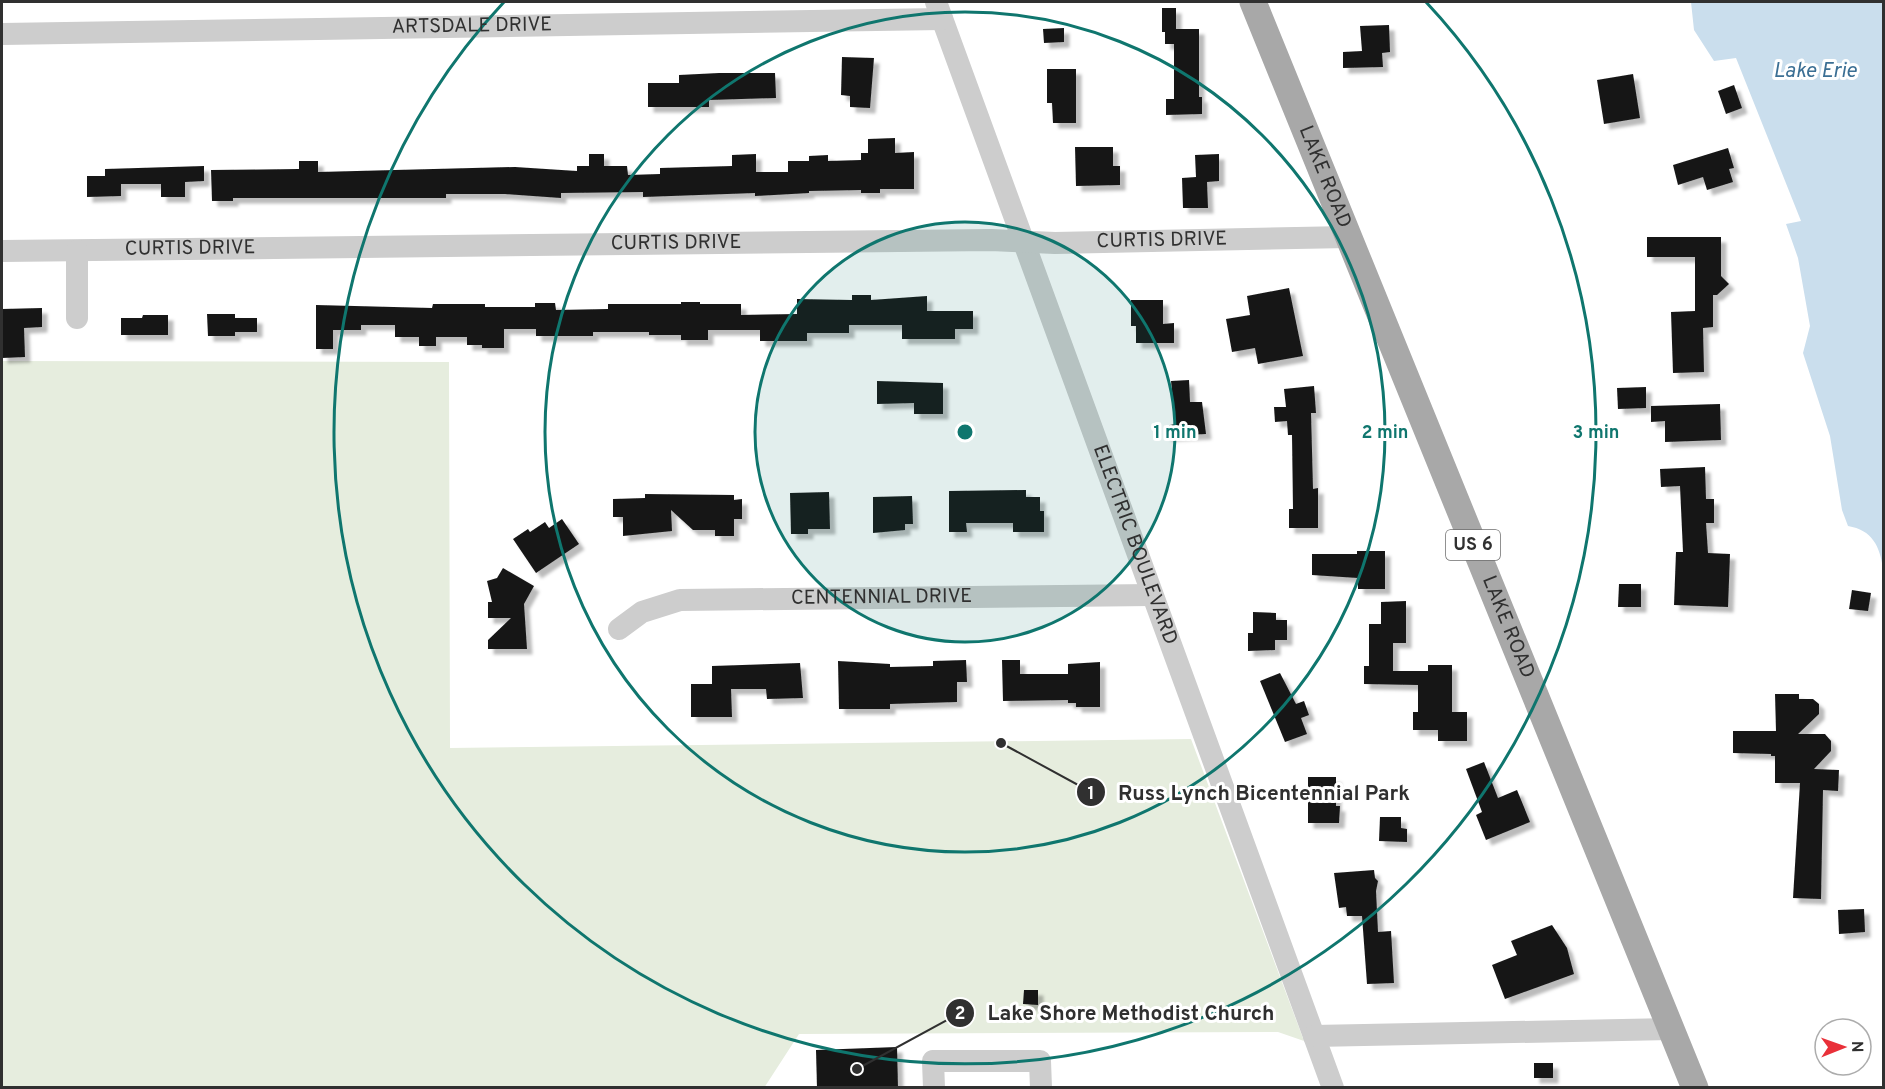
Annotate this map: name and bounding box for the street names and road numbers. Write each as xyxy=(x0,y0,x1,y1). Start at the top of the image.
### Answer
street label: ARTSDALE DRIVE xyxy=(392,12,552,41)
street label: LAKE ROAD xyxy=(1292,122,1357,232)
street label: CURTIS DRIVE xyxy=(1096,226,1227,255)
street label: CURTIS DRIVE xyxy=(610,230,741,257)
street label: CURTIS DRIVE xyxy=(124,235,255,263)
street label: ELECTRIC BOULEVARD xyxy=(1086,441,1183,648)
road number: US 6 xyxy=(1446,530,1500,560)
street label: LAKE ROAD xyxy=(1475,572,1540,682)
street label: CENTENNIAL DRIVE xyxy=(791,584,972,612)

